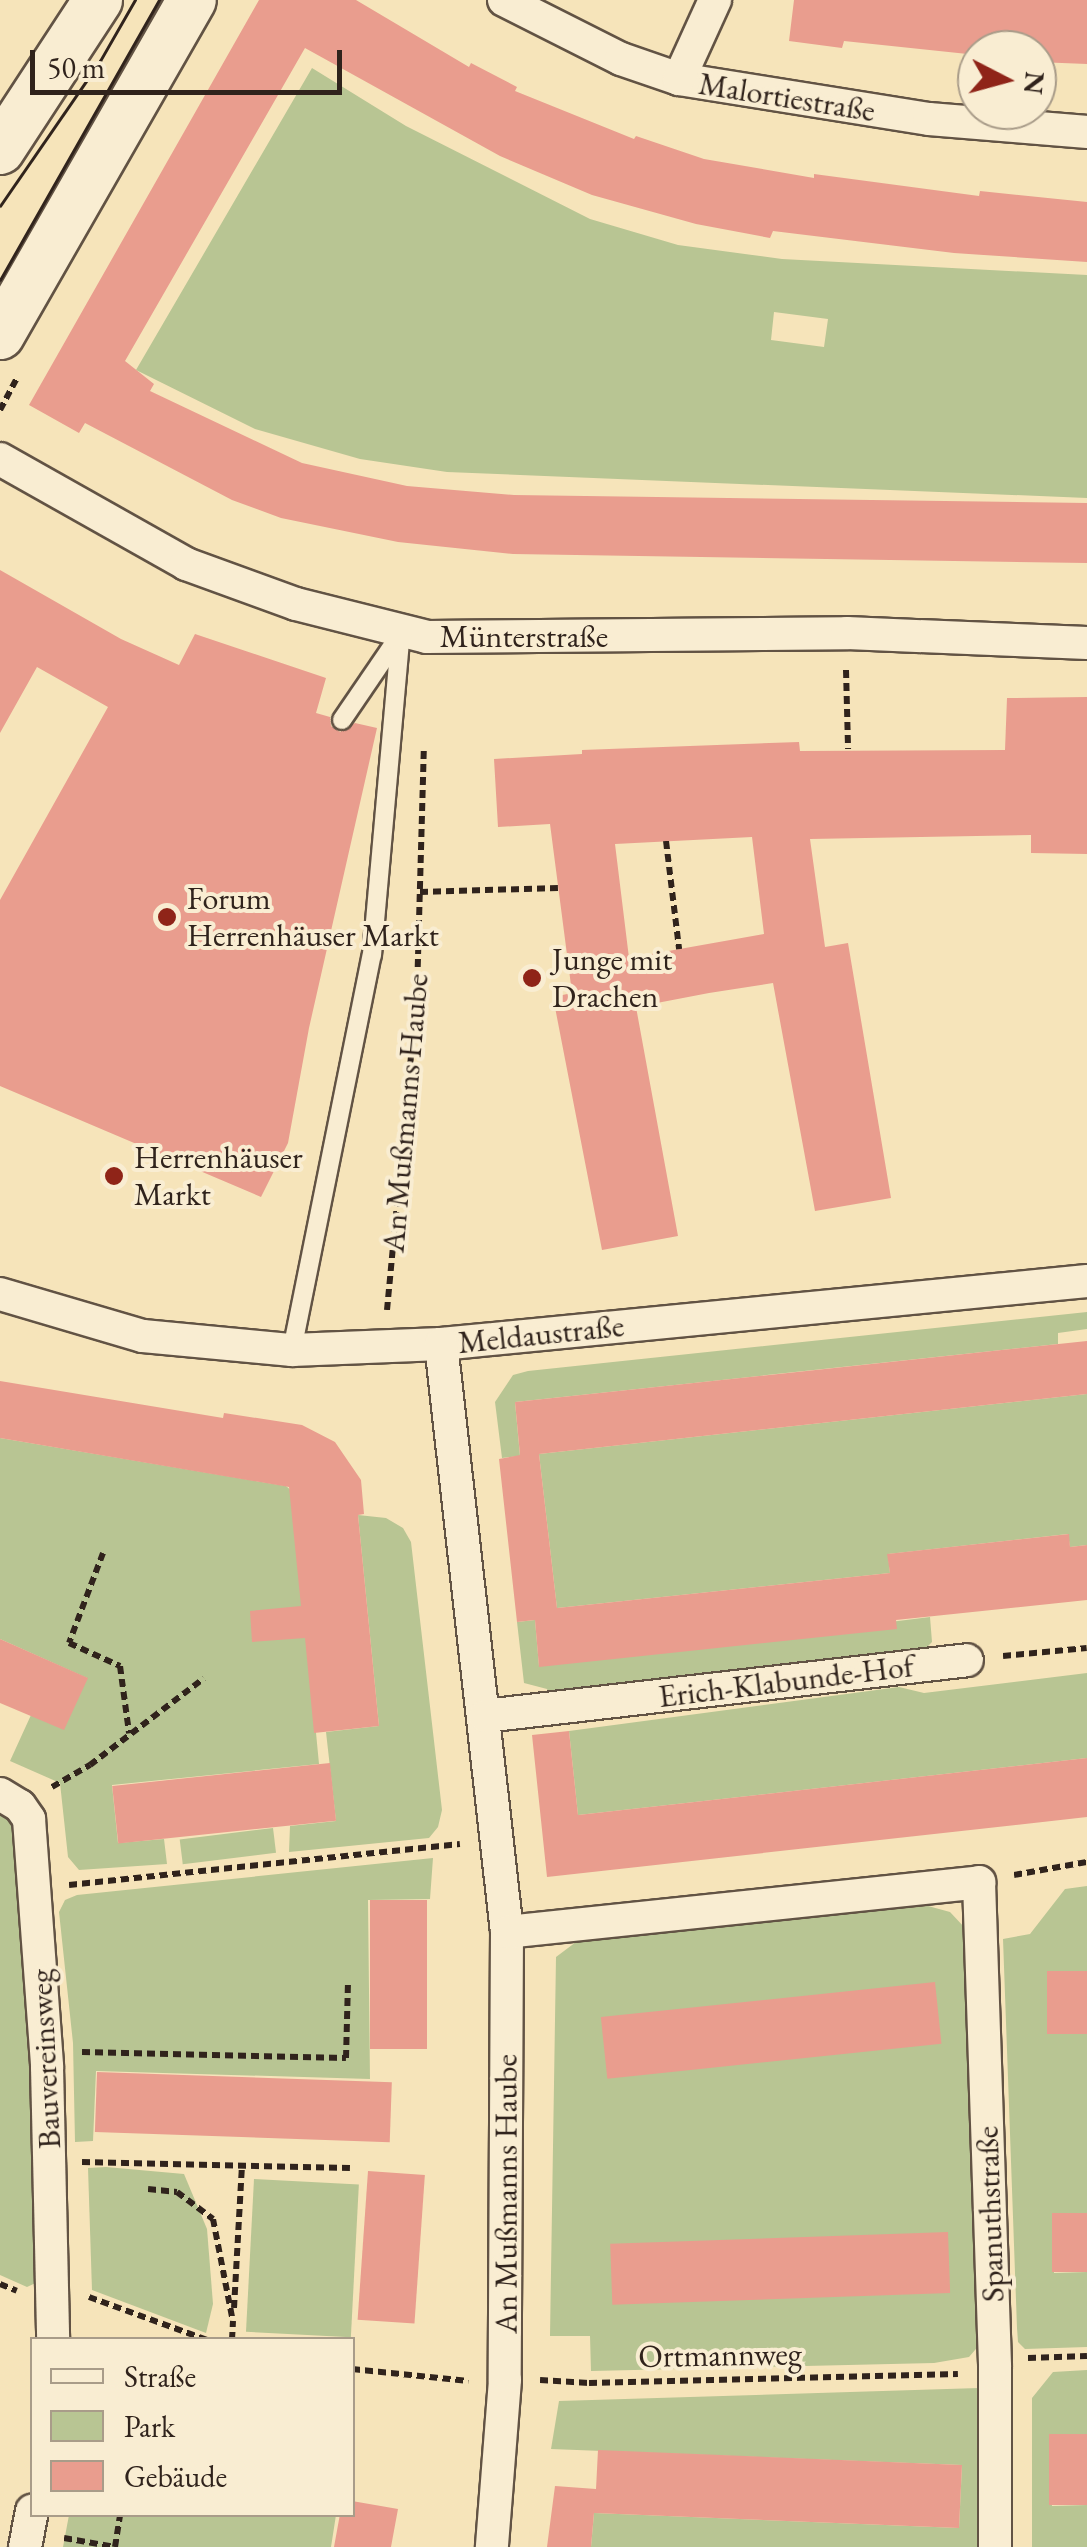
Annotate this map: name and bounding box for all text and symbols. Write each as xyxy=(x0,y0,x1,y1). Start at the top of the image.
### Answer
scale bar xyxy=(35,30,348,92)
north arrow xyxy=(957,30,1057,130)
text: 50 m xyxy=(47,48,105,87)
street label: Malortiestraße xyxy=(696,64,878,130)
text: N xyxy=(1016,70,1054,96)
street label: Münterstraße xyxy=(440,617,608,655)
place label: Forum Herrenhäuser Markt xyxy=(187,880,439,955)
marker: Forum Herrenhäuser Markt xyxy=(156,906,178,928)
place label: Junge mit Drachen xyxy=(552,941,672,1016)
marker: Junge mit Drachen xyxy=(521,967,543,989)
street label: An Mußmanns Haube xyxy=(374,972,436,1254)
place label: Herrenhäuser Markt xyxy=(134,1139,303,1214)
marker: Herrenhäuser Markt xyxy=(103,1165,125,1187)
street label: Meldaustraße xyxy=(456,1306,626,1362)
street label: Erich-Klabunde-Hof xyxy=(656,1646,916,1716)
street label: Bauvereinsweg xyxy=(21,1968,69,2150)
street label: An Mußmanns Haube xyxy=(487,2054,525,2334)
street label: Spanuthstraße xyxy=(968,2125,1012,2303)
street label: Ortmannweg xyxy=(638,2334,802,2376)
legend xyxy=(30,2337,355,2517)
text: Straße xyxy=(124,2357,196,2396)
text: Park xyxy=(124,2407,175,2446)
text: Gebäude xyxy=(124,2457,227,2496)

